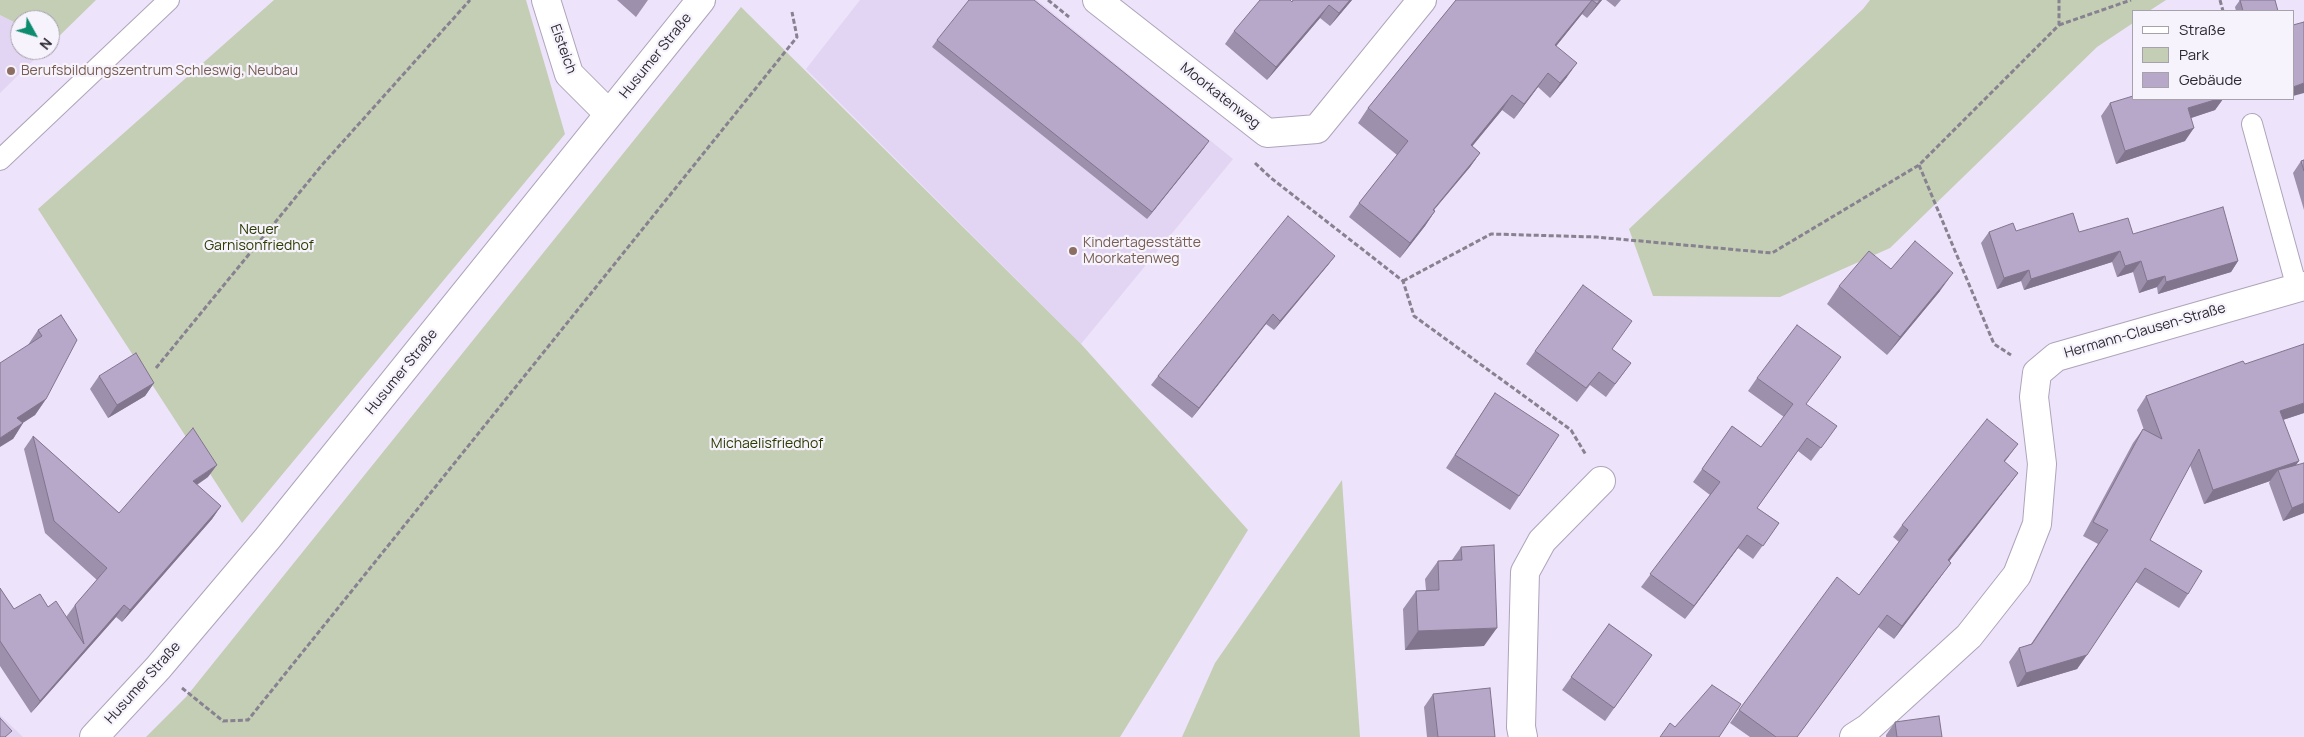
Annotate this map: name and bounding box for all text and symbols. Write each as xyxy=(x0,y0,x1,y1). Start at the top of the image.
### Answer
north arrow xyxy=(10,10,60,60)
street label: Husumer Straße xyxy=(617,10,695,102)
legend xyxy=(2132,10,2294,100)
text: Straße xyxy=(2179,19,2225,40)
street label: Eisteich xyxy=(546,22,580,76)
text: N xyxy=(36,34,57,54)
text: Park xyxy=(2179,44,2209,65)
street label: Moorkatenweg xyxy=(1177,60,1263,132)
place label: Berufsbildungszentrum Schleswig, Neubau xyxy=(21,63,298,79)
marker: Berufsbildungszentrum Schleswig, Neubau xyxy=(5,65,17,77)
text: Gebäude xyxy=(2179,69,2242,90)
park label: Neuer Garnisonfriedhof xyxy=(204,222,314,254)
place label: Kindertagesstätte Moorkatenweg xyxy=(1083,235,1201,268)
marker: Kindertagesstätte Moorkatenweg xyxy=(1067,245,1079,257)
street label: Hermann-Clausen-Straße xyxy=(2062,300,2228,362)
street label: Husumer Straße xyxy=(363,326,441,418)
park label: Michaelisfriedhof xyxy=(711,436,823,452)
street label: Husumer Straße xyxy=(102,638,184,728)

